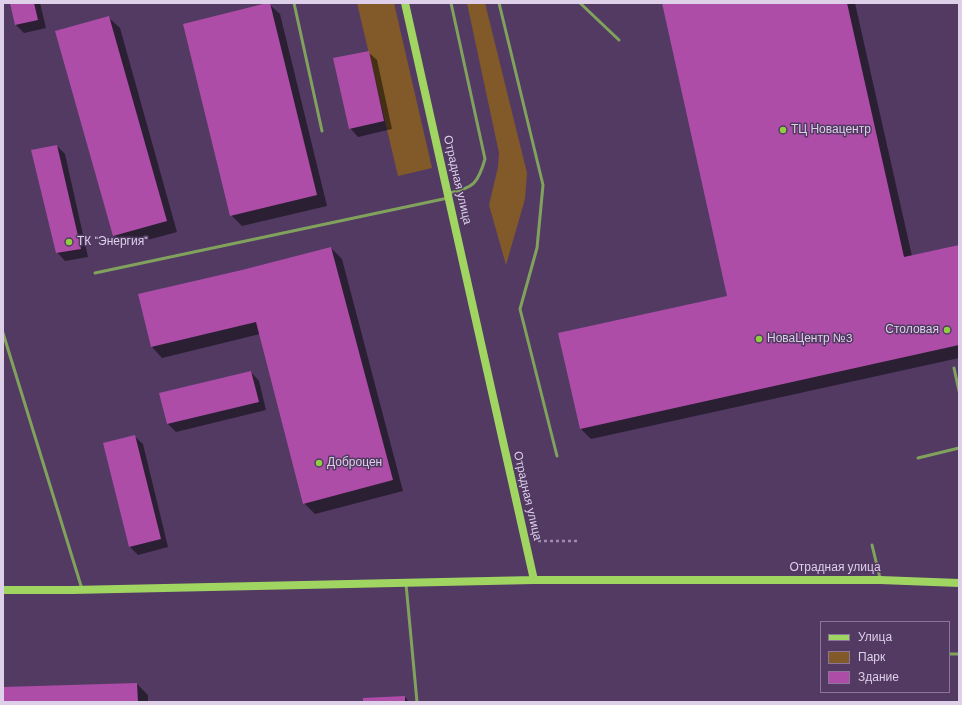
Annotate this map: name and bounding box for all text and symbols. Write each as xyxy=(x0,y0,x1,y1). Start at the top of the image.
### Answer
place label: ТЦ Новацентр xyxy=(791,123,871,137)
marker: ТЦ Новацентр xyxy=(778,125,788,135)
street label: Отрадная улица xyxy=(440,134,474,226)
place label: ТК "Энергия" xyxy=(77,235,148,249)
marker: ТК "Энергия" xyxy=(64,237,74,247)
place label: Столовая xyxy=(885,323,939,337)
marker: Столовая xyxy=(942,325,952,335)
place label: НоваЦентр №3 xyxy=(767,332,853,346)
marker: НоваЦентр №3 xyxy=(754,334,764,344)
street label: Отрадная улица xyxy=(510,450,544,542)
place label: Доброцен xyxy=(327,456,382,470)
marker: Доброцен xyxy=(314,458,324,468)
street label: Отрадная улица xyxy=(789,561,881,575)
legend xyxy=(820,621,950,693)
text: Улица xyxy=(858,629,892,645)
text: Парк xyxy=(858,649,885,665)
text: Здание xyxy=(858,669,899,685)

